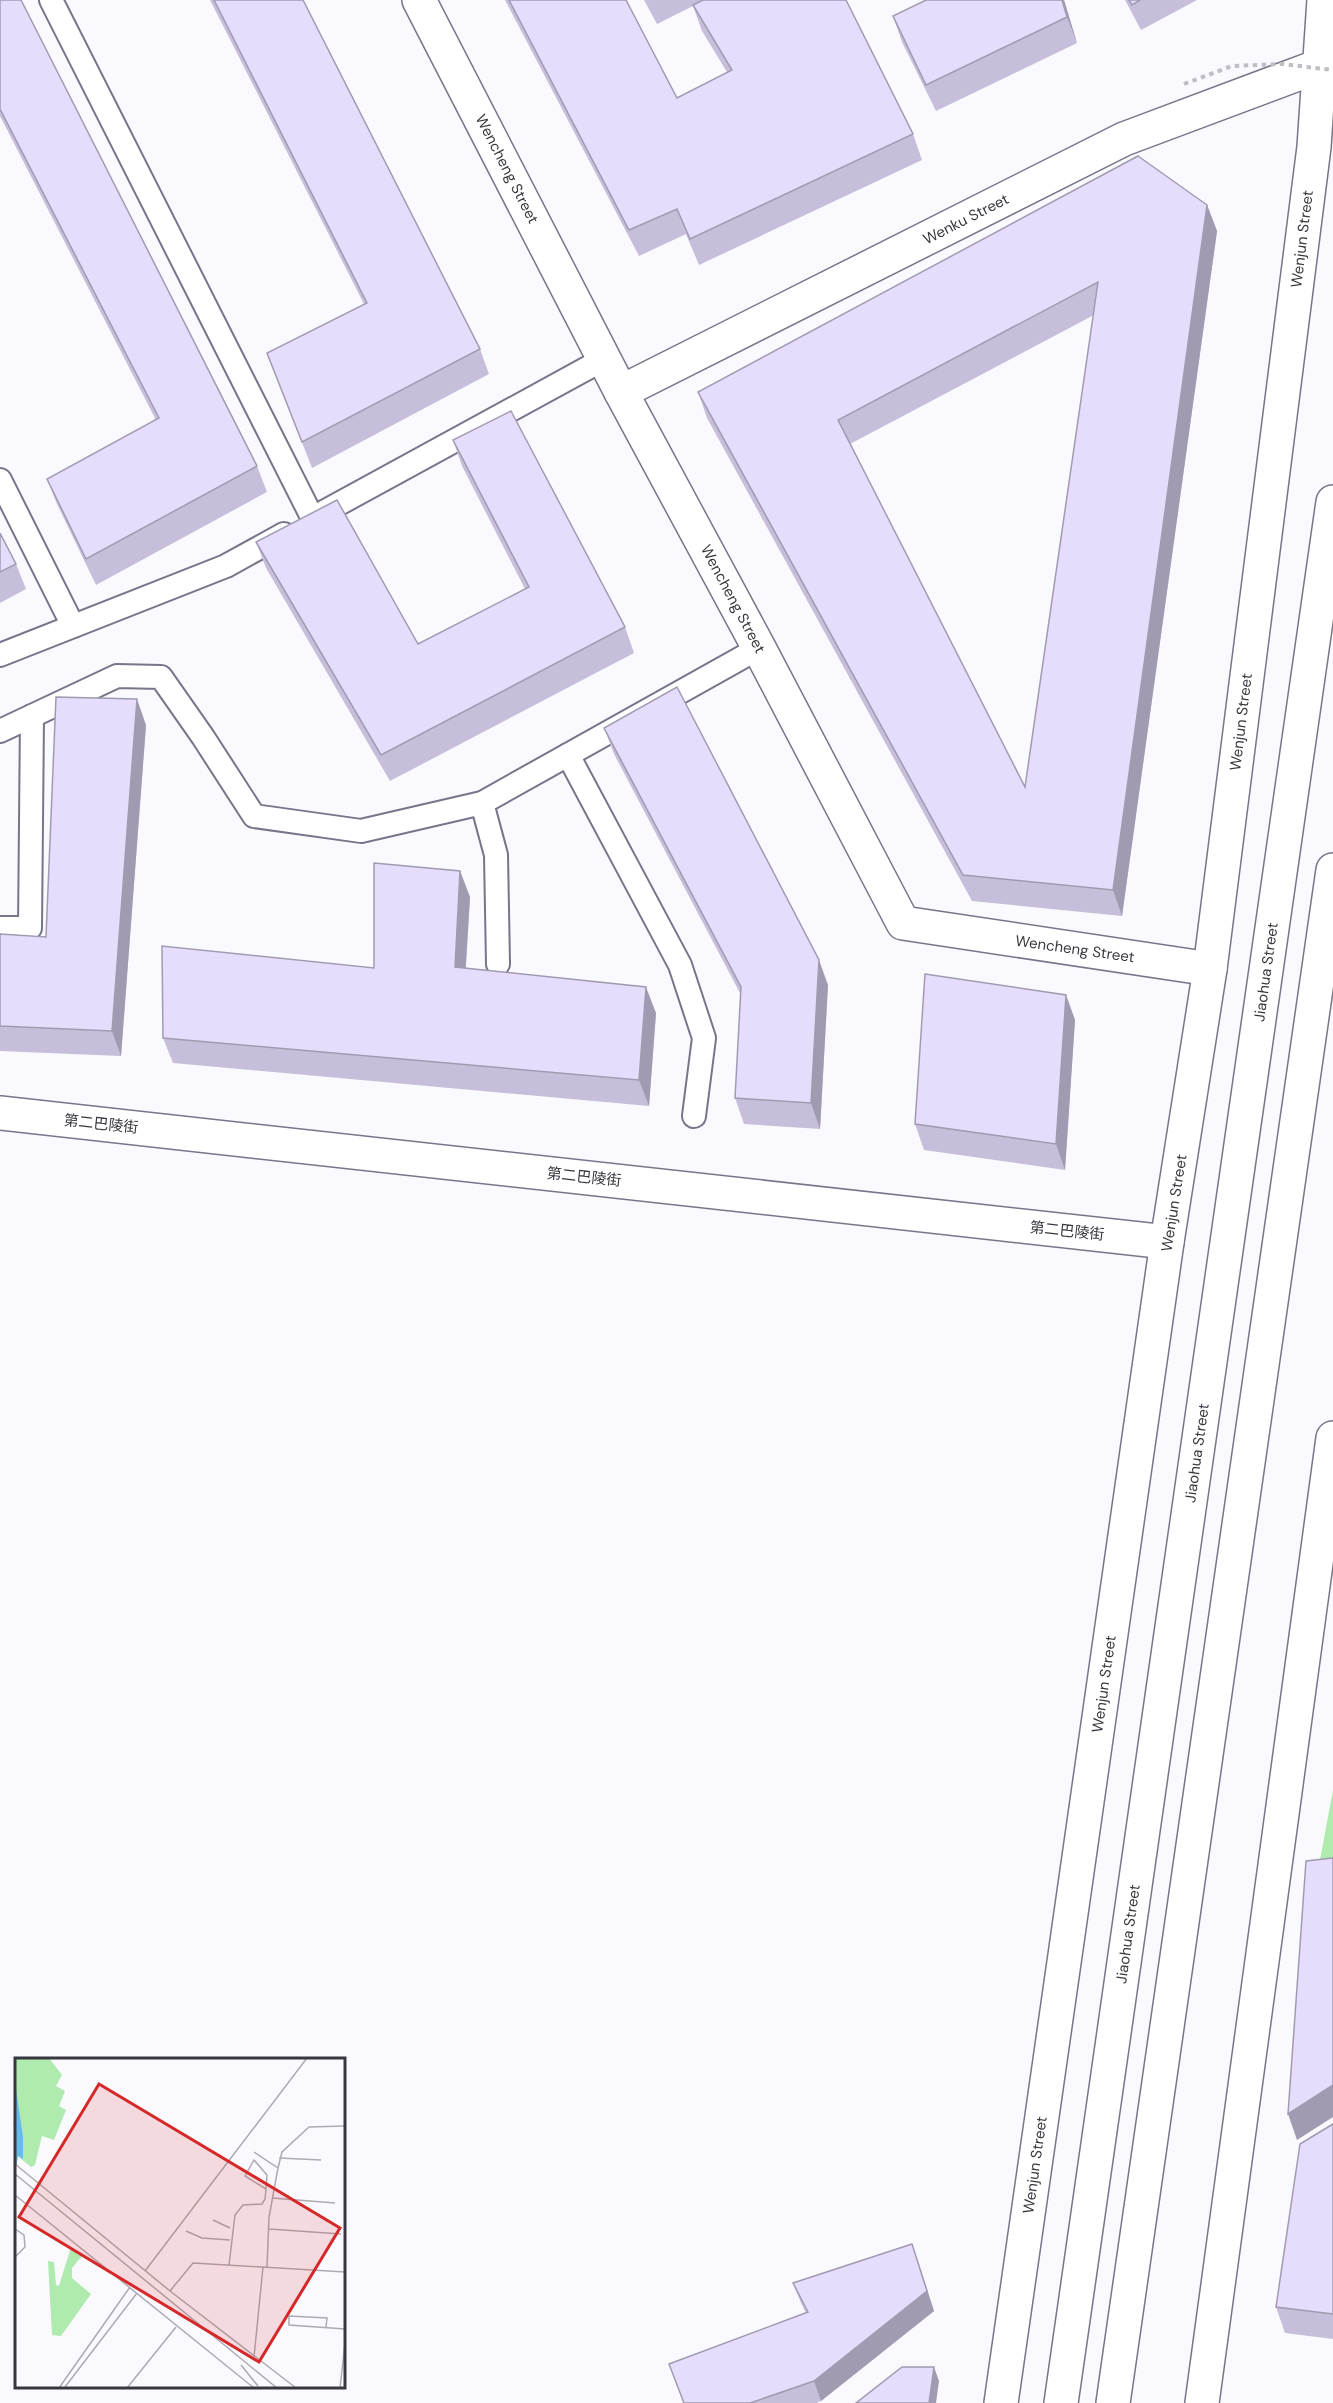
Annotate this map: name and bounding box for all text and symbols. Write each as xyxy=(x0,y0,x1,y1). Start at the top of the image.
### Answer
street label: Wencheng Street xyxy=(471,111,543,227)
street label: Wenku Street xyxy=(920,189,1012,249)
street label: Wenjun Street xyxy=(1286,189,1318,289)
street label: Wencheng Street xyxy=(696,541,770,657)
street label: Wenjun Street xyxy=(1225,672,1257,772)
street label: Jiaohua Street xyxy=(1249,921,1283,1023)
street label: Wencheng Street xyxy=(1014,931,1136,967)
street label: 第二巴陵街 xyxy=(63,1110,139,1138)
street label: Wenjun Street xyxy=(1156,1153,1192,1253)
street label: 第二巴陵街 xyxy=(546,1163,622,1191)
street label: 第二巴陵街 xyxy=(1029,1217,1105,1245)
street label: Jiaohua Street xyxy=(1180,1402,1214,1504)
street label: Wenjun Street xyxy=(1087,1634,1121,1734)
street label: Jiaohua Street xyxy=(1111,1883,1145,1985)
inset map xyxy=(15,2058,345,2388)
street label: Wenjun Street xyxy=(1018,2115,1052,2215)

